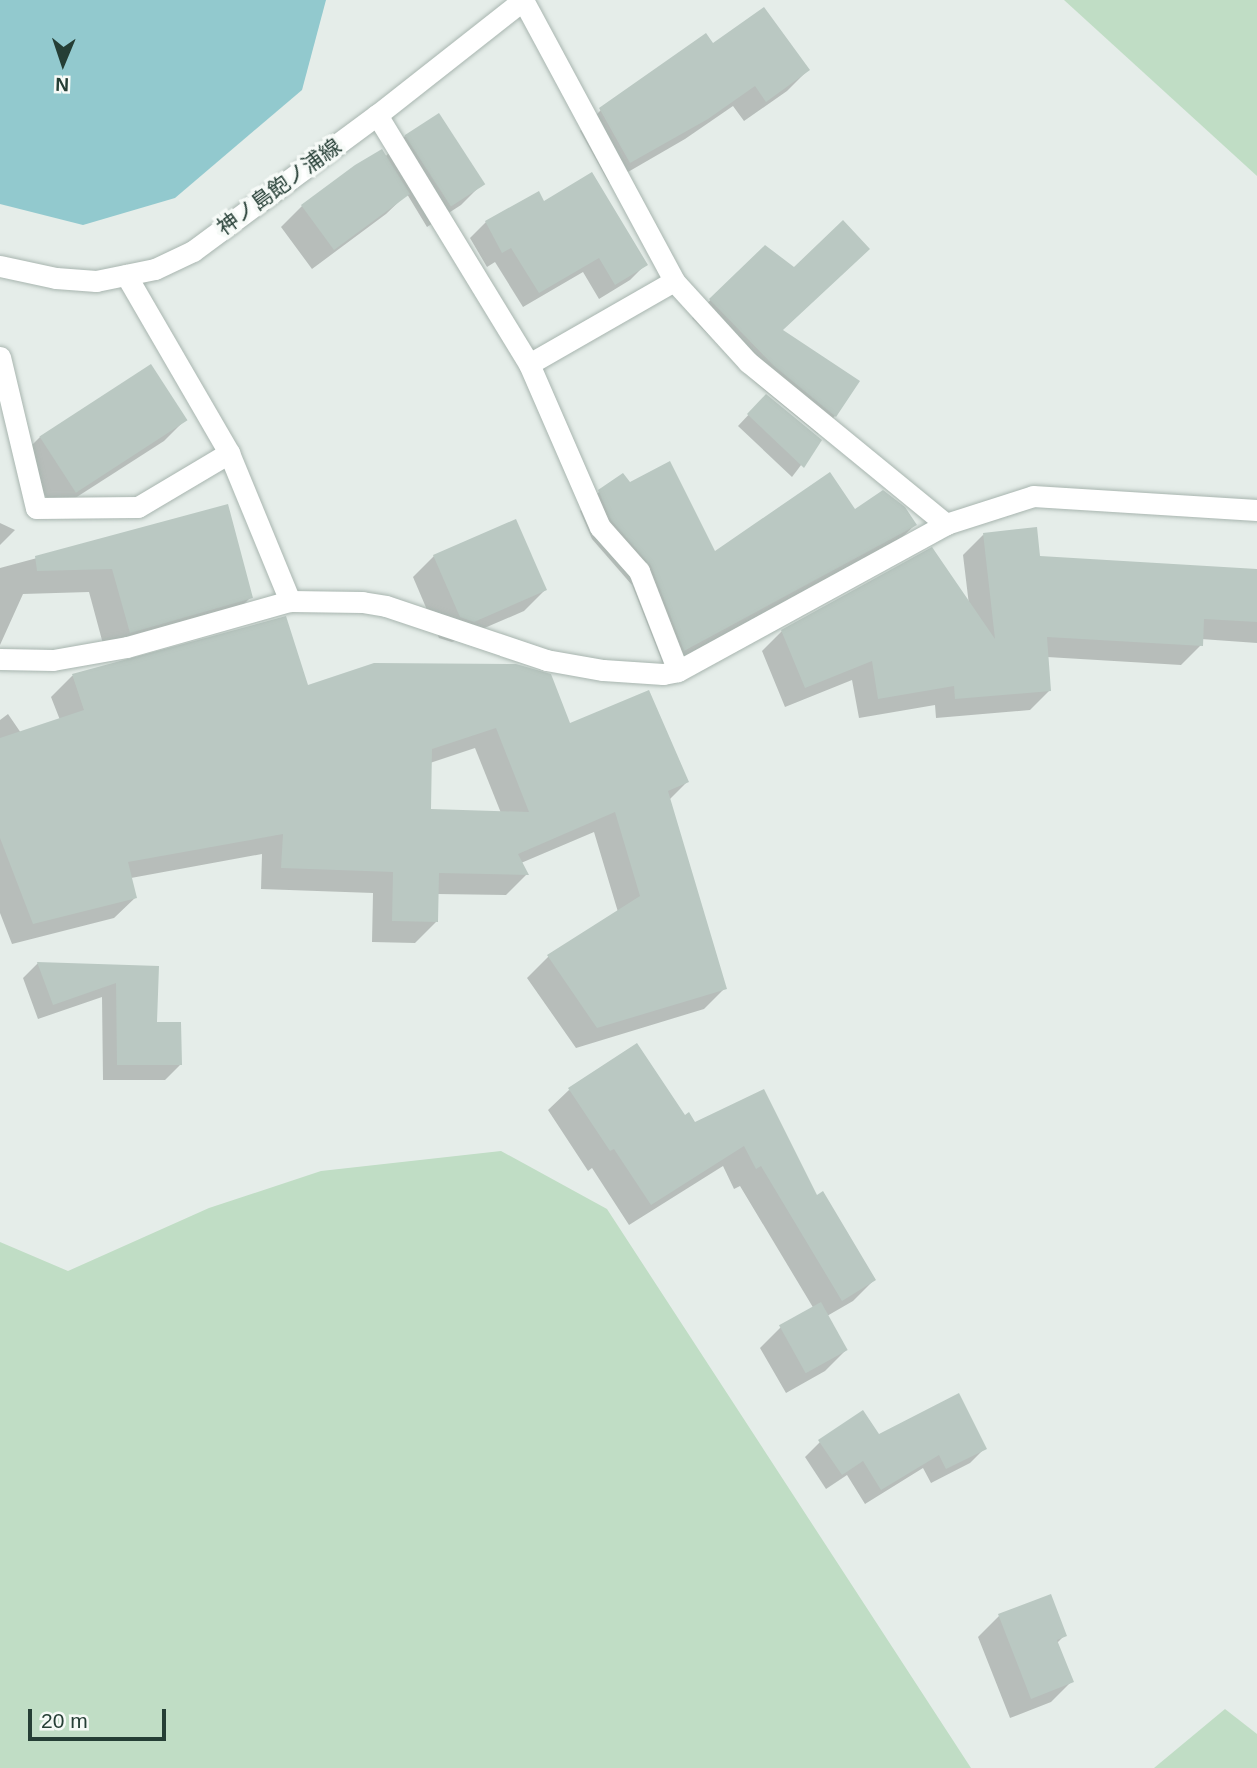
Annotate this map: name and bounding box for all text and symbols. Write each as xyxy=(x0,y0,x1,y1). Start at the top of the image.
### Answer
north arrow xyxy=(28,28,98,98)
text: N xyxy=(55,74,69,95)
street label: 神ノ島飽ノ浦線 xyxy=(212,134,346,240)
scale bar xyxy=(32,1694,170,1738)
text: 20 m xyxy=(41,1709,88,1732)

